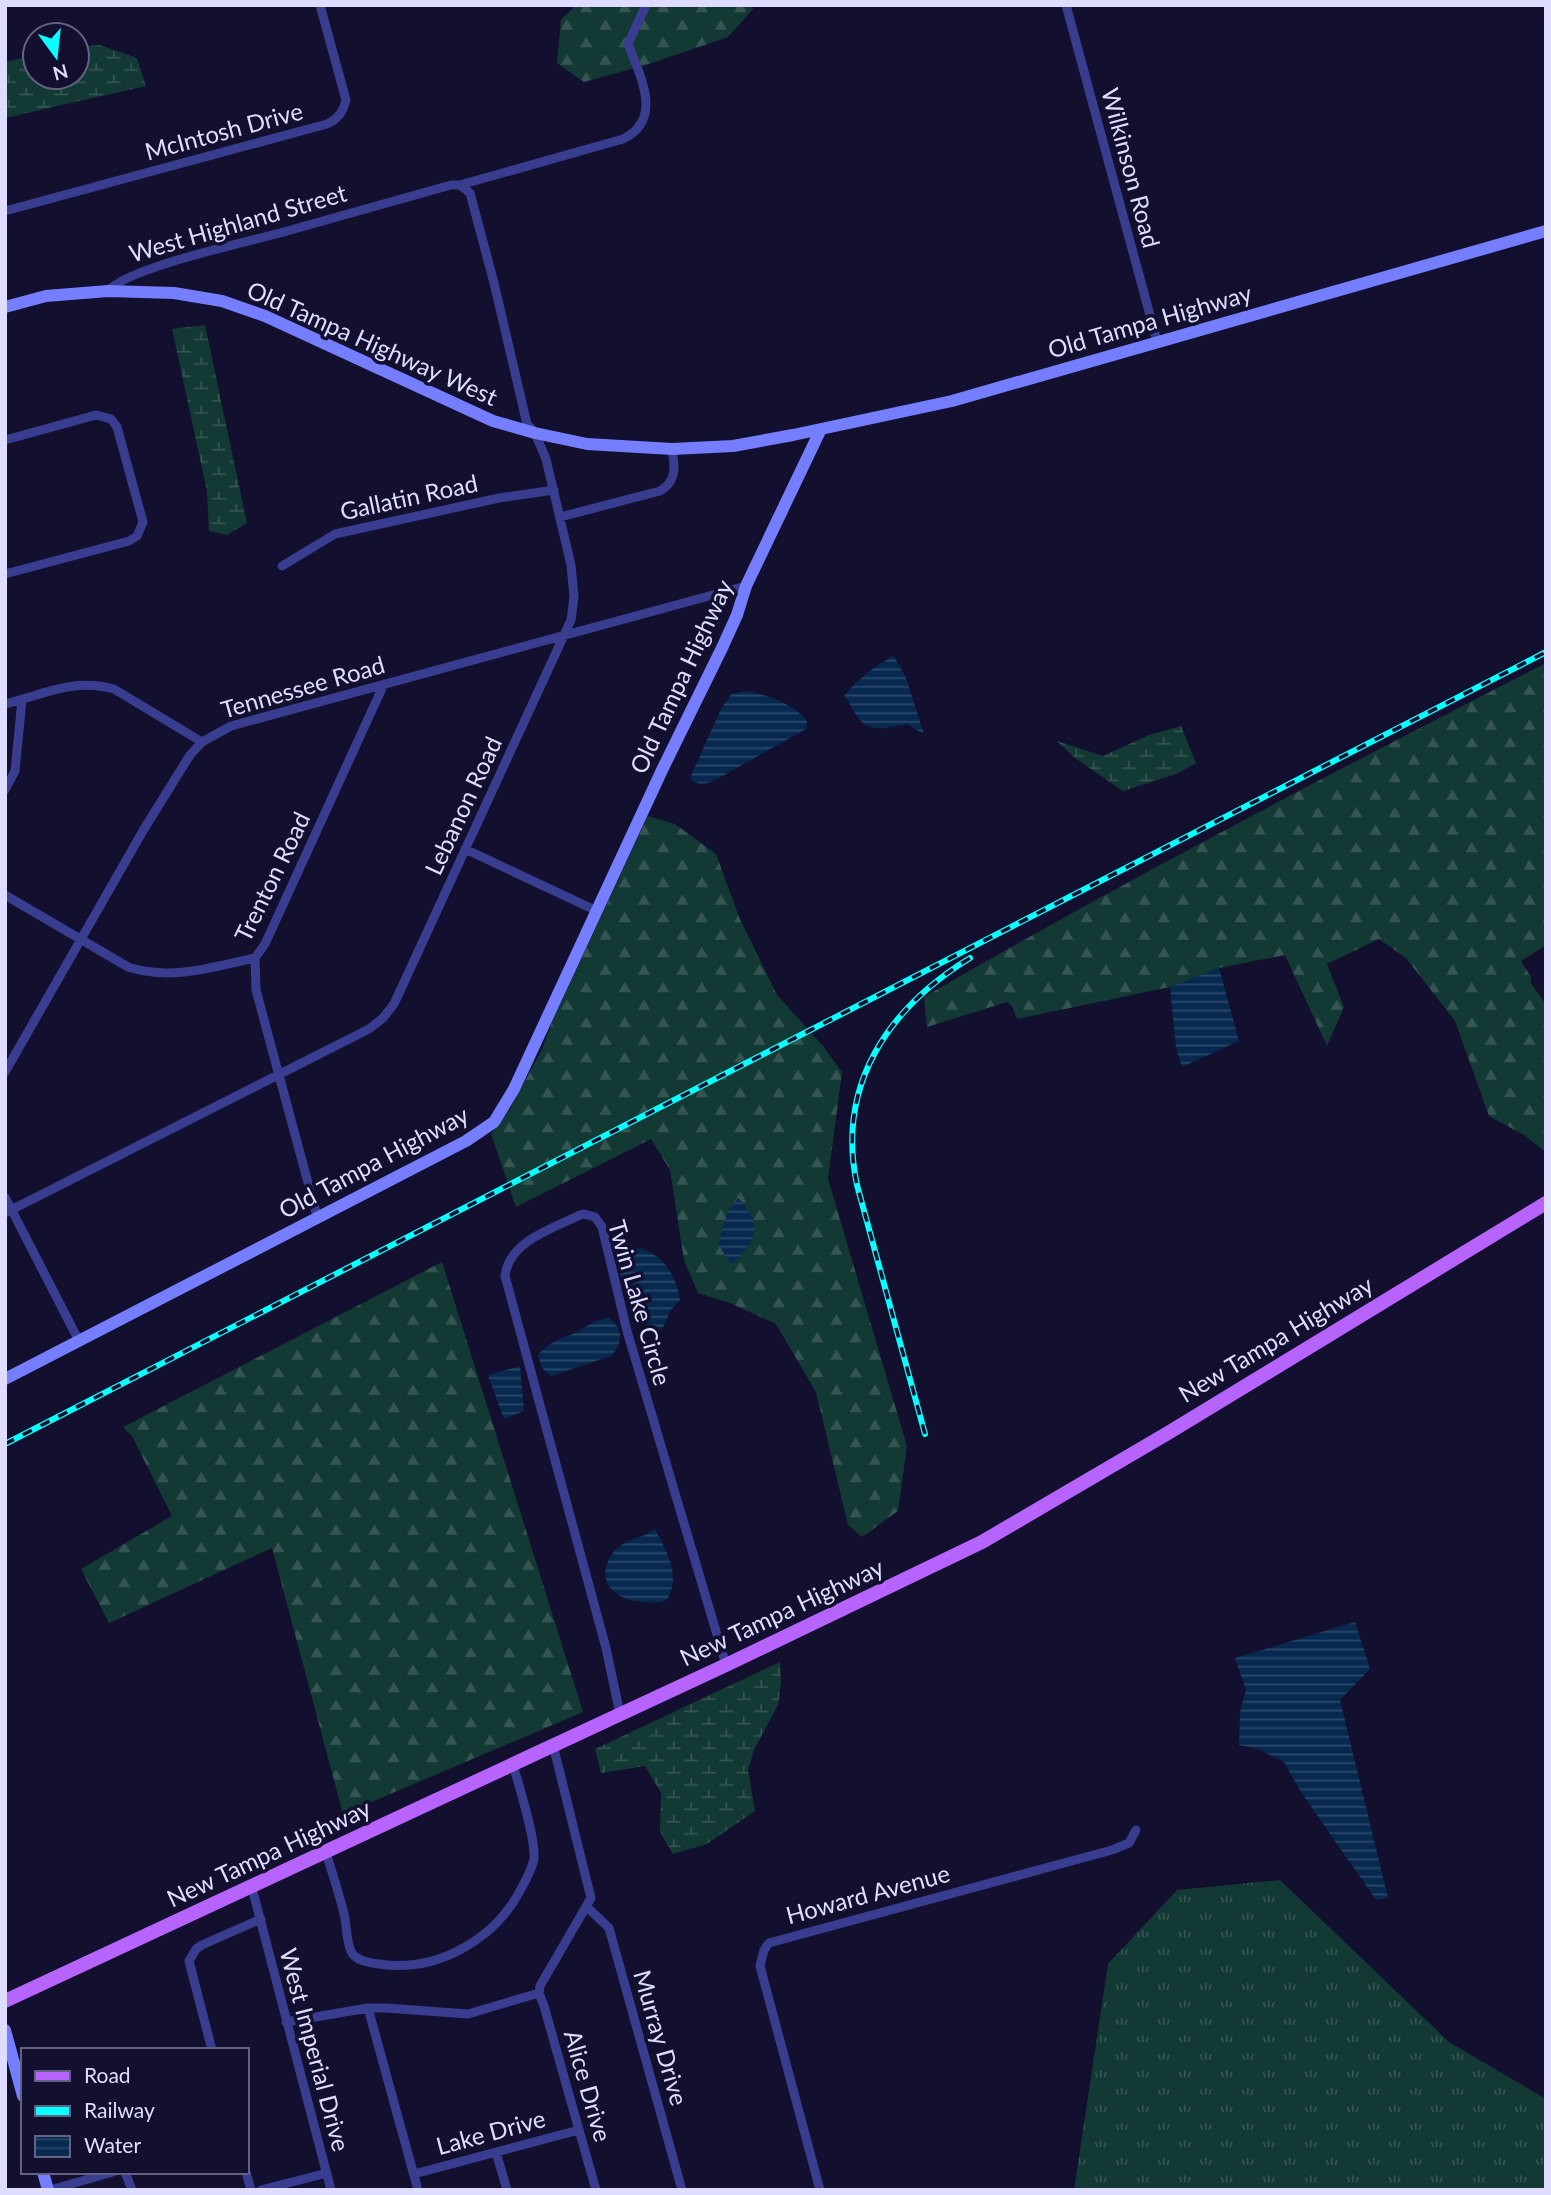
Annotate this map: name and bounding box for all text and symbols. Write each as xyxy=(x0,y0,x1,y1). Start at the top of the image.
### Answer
north arrow xyxy=(21,21,91,91)
text: N xyxy=(50,60,71,86)
street label: Wilkinson Road xyxy=(1096,85,1167,251)
street label: McIntosh Drive xyxy=(141,96,306,166)
street label: West Highland Street xyxy=(126,178,350,267)
street label: Old Tampa Highway West xyxy=(243,274,503,411)
street label: Old Tampa Highway xyxy=(1044,277,1255,364)
street label: Gallatin Road xyxy=(337,468,480,525)
street label: Old Tampa Highway xyxy=(623,574,739,778)
street label: Tennessee Road xyxy=(217,649,388,724)
street label: Lebanon Road xyxy=(418,732,507,879)
street label: Trenton Road xyxy=(228,807,316,946)
street label: Old Tampa Highway xyxy=(274,1099,474,1224)
street label: Twin Lake Circle xyxy=(603,1217,678,1389)
street label: New Tampa Highway xyxy=(1173,1269,1378,1408)
street label: New Tampa Highway xyxy=(675,1551,888,1672)
street label: New Tampa Highway xyxy=(162,1792,375,1913)
street label: Howard Avenue xyxy=(782,1858,953,1929)
street label: West Imperial Drive xyxy=(274,1945,357,2154)
street label: Murray Drive xyxy=(628,1967,695,2109)
street label: Alice Drive xyxy=(559,2026,618,2145)
legend xyxy=(21,2048,248,2174)
text: Road xyxy=(84,2062,131,2087)
text: Railway xyxy=(84,2097,155,2122)
street label: Lake Drive xyxy=(433,2103,548,2160)
text: Water xyxy=(84,2132,141,2157)

